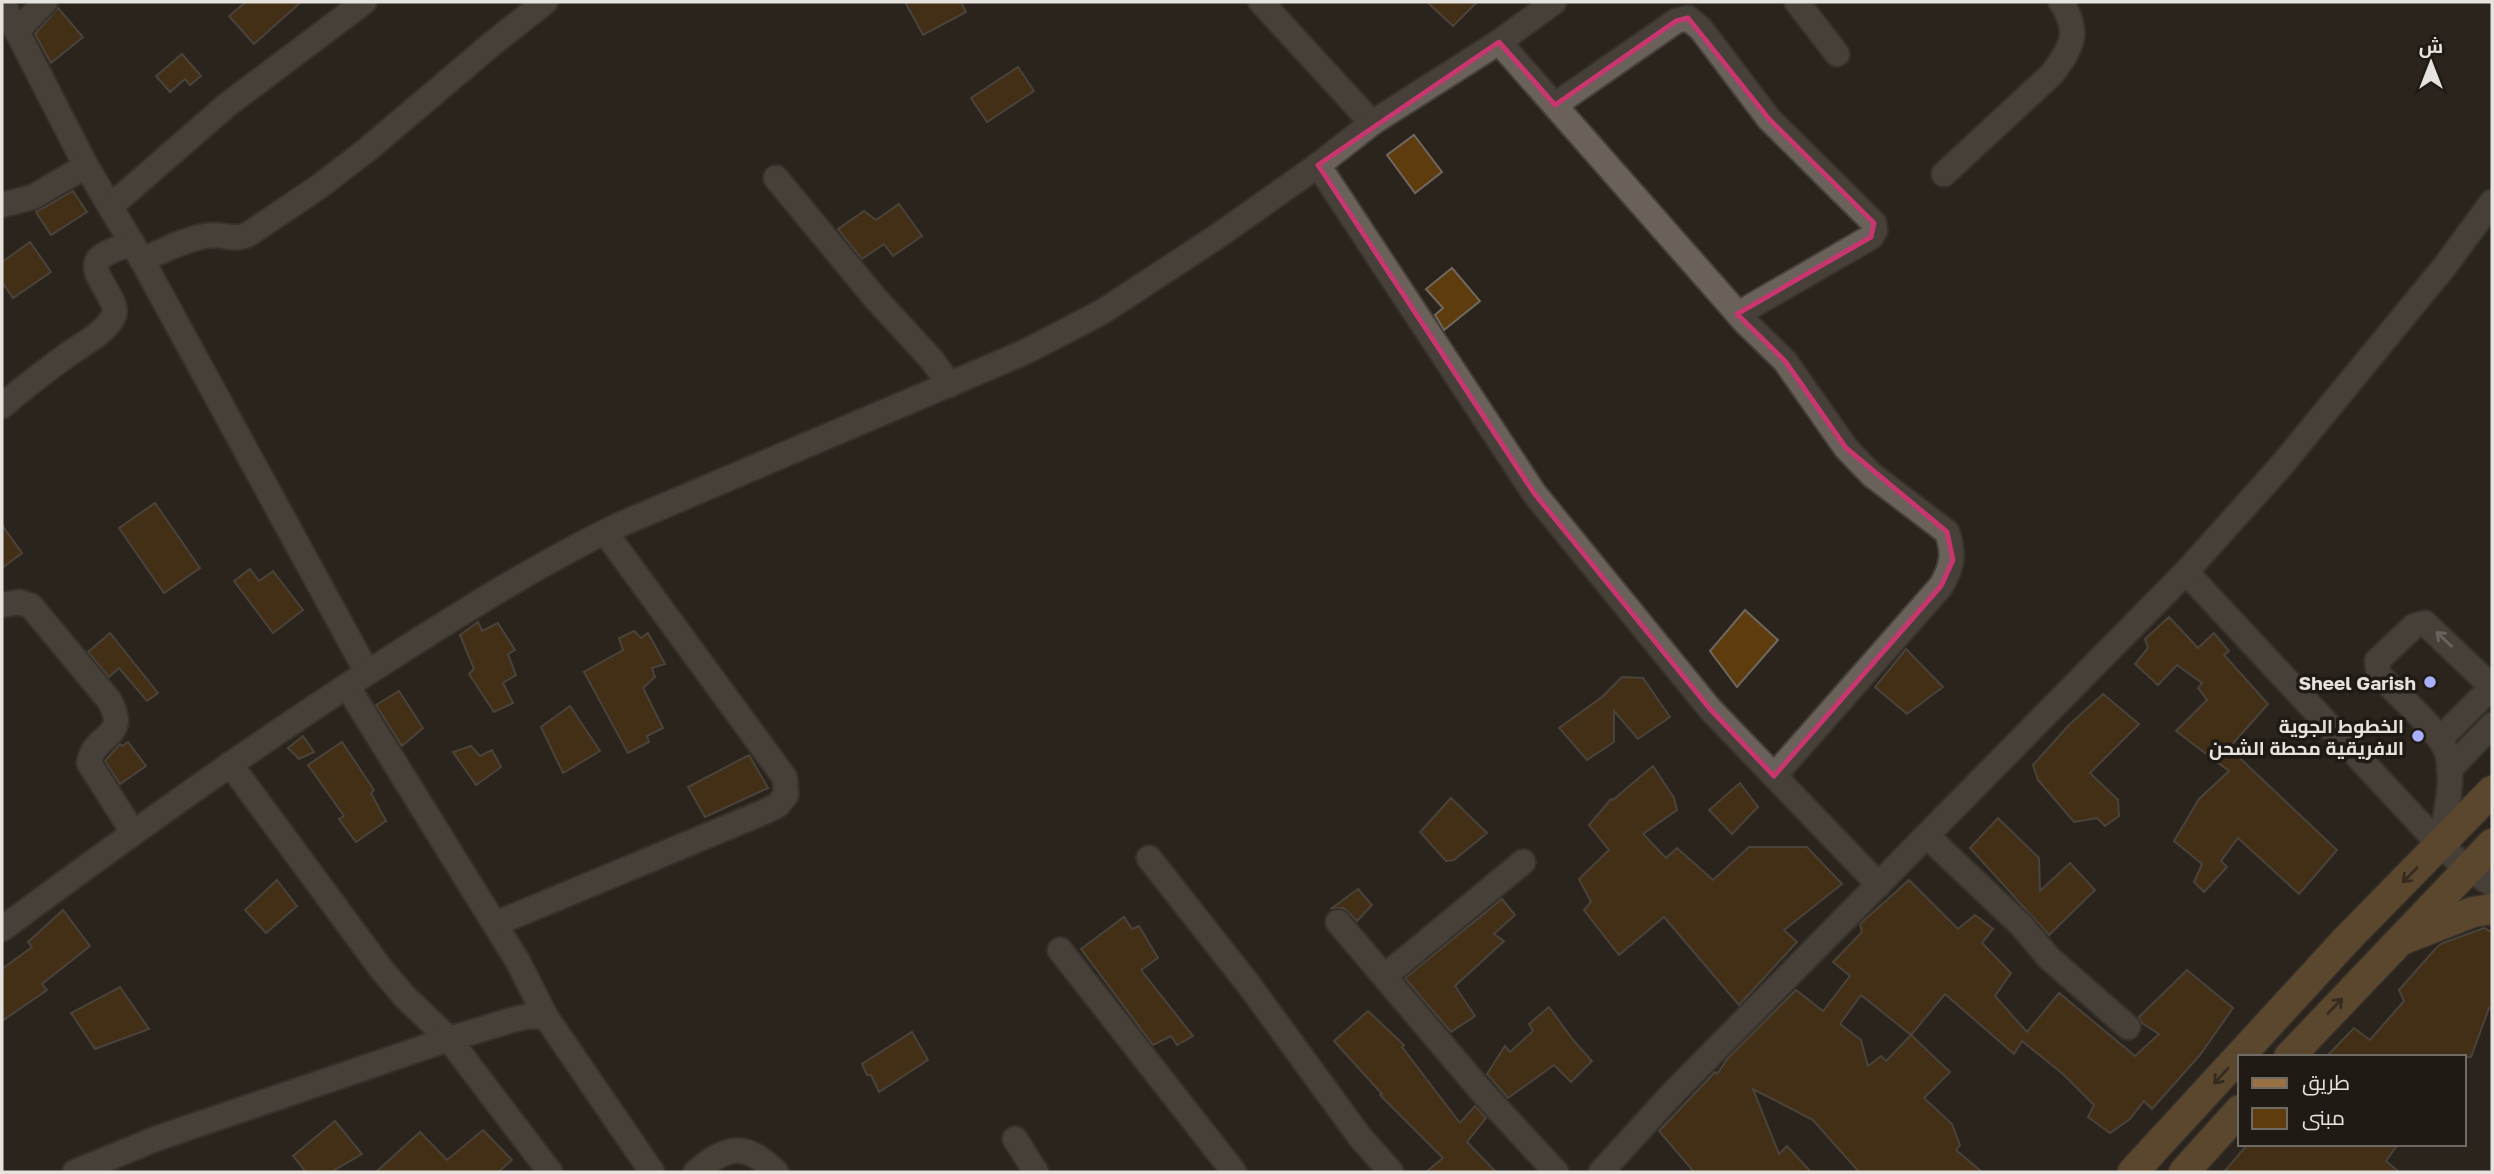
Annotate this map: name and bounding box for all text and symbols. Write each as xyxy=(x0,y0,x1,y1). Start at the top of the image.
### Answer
north arrow xyxy=(2396,28,2466,98)
text: ش xyxy=(2419,34,2443,58)
one-way arrow xyxy=(2435,631,2452,648)
place label: Sheel Garish xyxy=(2299,671,2416,694)
marker: Sheel Garish xyxy=(2422,674,2438,690)
place label: الخطوط الجوية الافريقية محطة الشحن xyxy=(2209,714,2404,760)
marker: الخطوط الجوية الافريقية محطة الشحن xyxy=(2410,728,2426,744)
one-way arrow xyxy=(2402,866,2419,883)
one-way arrow xyxy=(2326,998,2343,1015)
legend xyxy=(2238,1055,2466,1146)
one-way arrow xyxy=(2213,1067,2229,1085)
text: طريق xyxy=(2302,1069,2350,1096)
text: مبنى xyxy=(2302,1104,2345,1131)

